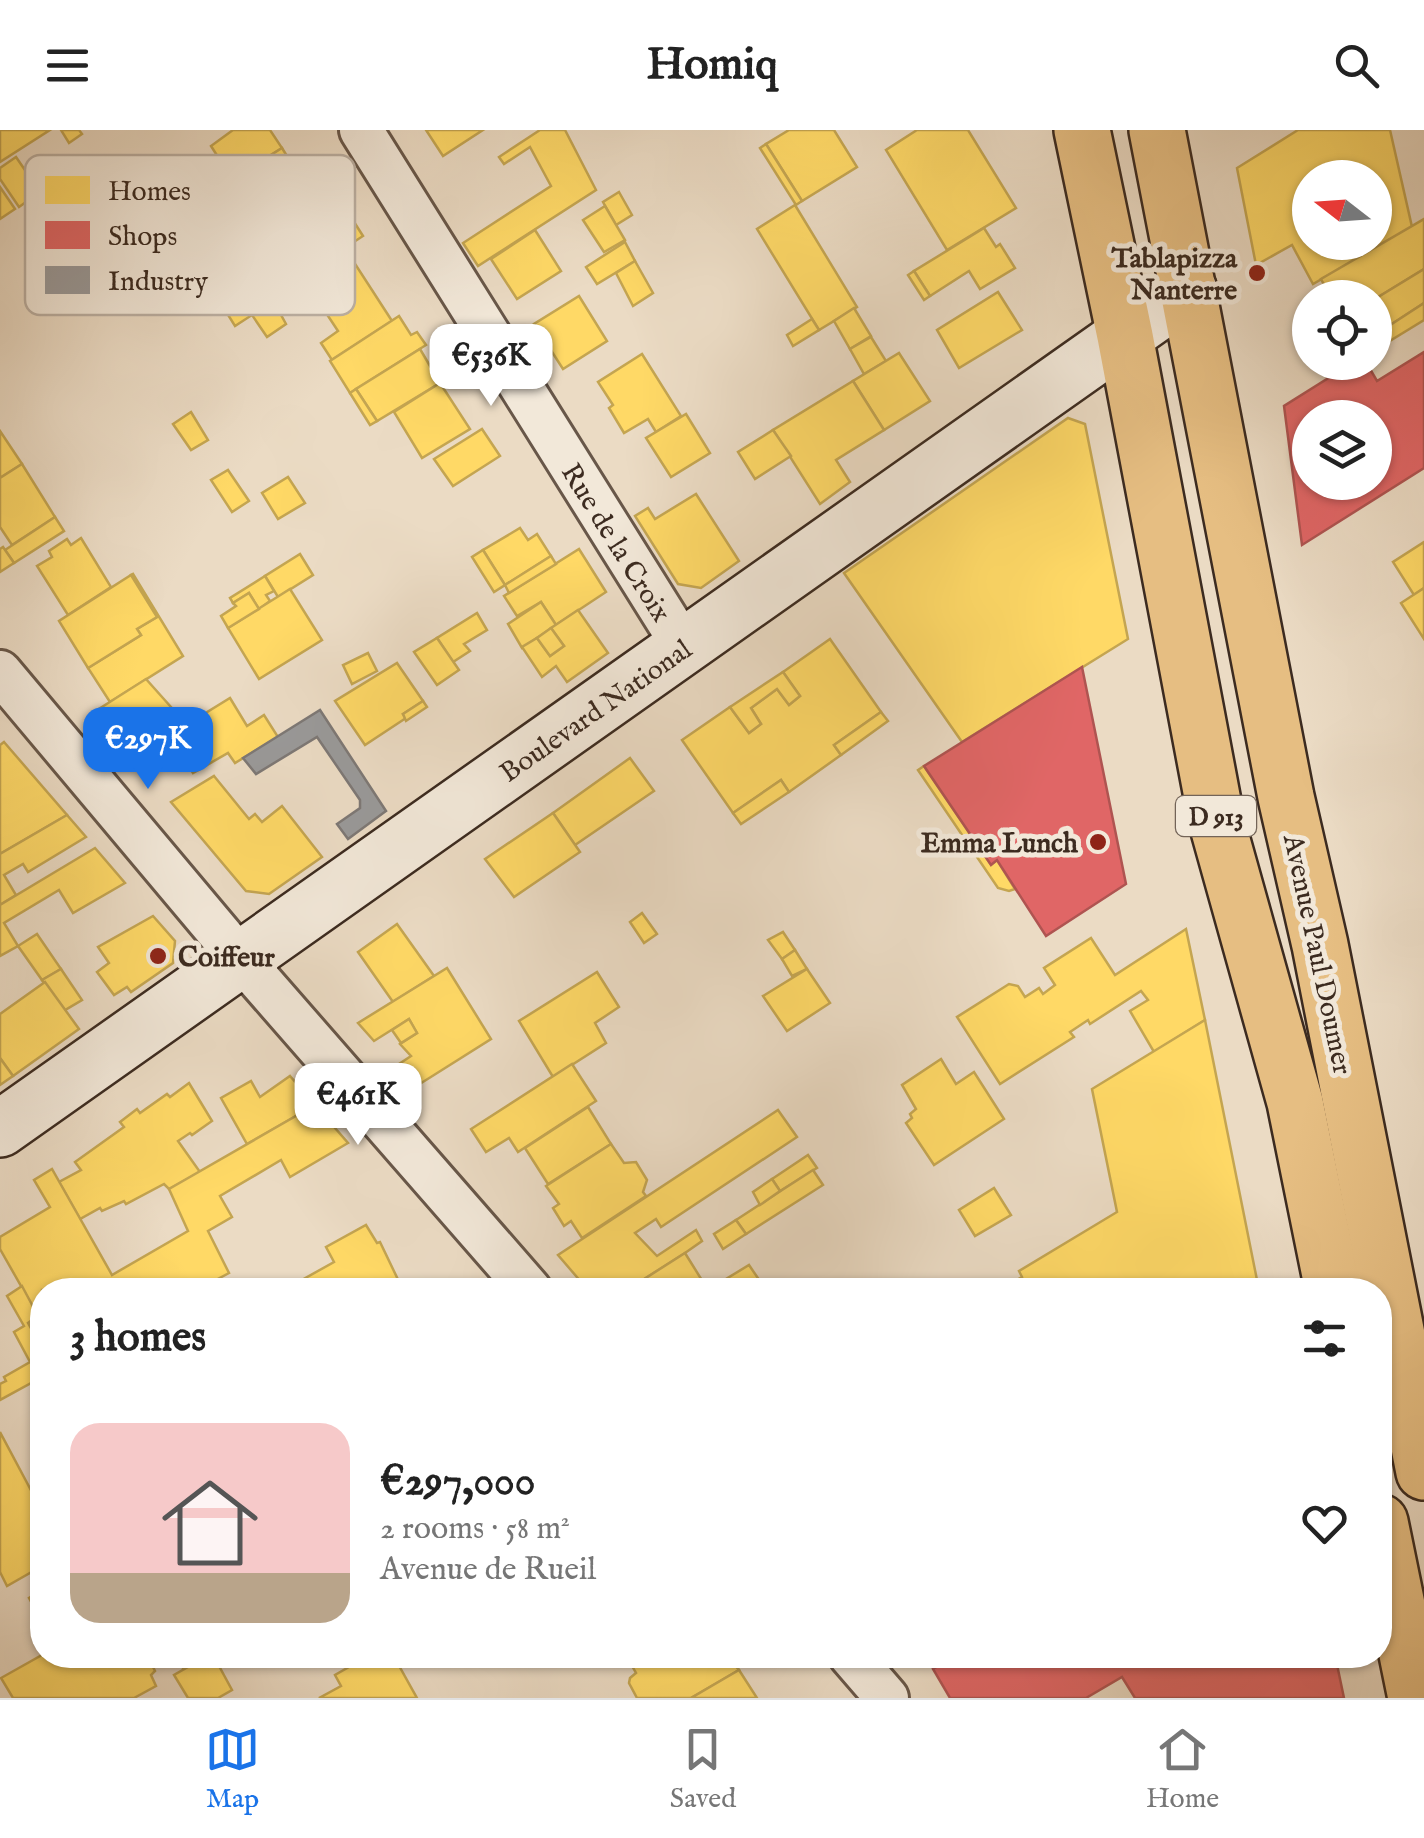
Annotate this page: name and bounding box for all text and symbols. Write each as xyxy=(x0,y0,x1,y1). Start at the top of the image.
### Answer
text: Homiq xyxy=(646,37,778,94)
icon: menu xyxy=(40,38,95,93)
icon: search xyxy=(1329,38,1384,93)
legend xyxy=(25,155,355,315)
north arrow xyxy=(1292,160,1392,260)
map controls xyxy=(1292,160,1392,500)
text: Homes xyxy=(108,175,191,210)
text: Shops xyxy=(108,220,177,255)
place label: Tablapizza Nanterre xyxy=(1110,242,1238,309)
marker: Tablapizza Nanterre xyxy=(1246,262,1268,284)
text: Industry xyxy=(108,265,208,300)
button: locate xyxy=(1292,280,1392,380)
pin: €536K xyxy=(421,324,561,409)
text: €536K xyxy=(452,336,530,377)
button: layers xyxy=(1292,400,1392,500)
street label: Rue de la Croix xyxy=(552,457,678,630)
street label: Boulevard National xyxy=(494,633,699,791)
pin: €297K xyxy=(78,707,218,792)
text: €297K xyxy=(105,719,191,760)
road number: D 913 xyxy=(1176,796,1256,836)
place label: Emma Lunch xyxy=(921,827,1079,862)
street label: Avenue Paul Doumer xyxy=(1274,830,1359,1078)
marker: Emma Lunch xyxy=(1087,831,1109,853)
place label: Coiffeur xyxy=(178,941,276,976)
marker: Coiffeur xyxy=(147,945,169,967)
pin: €461K xyxy=(288,1063,428,1148)
text: €461K xyxy=(317,1075,399,1116)
icon: filters xyxy=(1297,1311,1352,1366)
text: 3 homes xyxy=(70,1312,206,1365)
text: €297,000 xyxy=(380,1456,535,1509)
icon: home xyxy=(150,1463,270,1583)
icon: heart xyxy=(1297,1496,1352,1551)
text: 2 rooms · 58 m² xyxy=(380,1509,570,1550)
text: Avenue de Rueil xyxy=(380,1550,596,1591)
tab: Map xyxy=(205,1722,260,1817)
tab: Saved xyxy=(670,1722,736,1817)
tab: Home xyxy=(1146,1722,1219,1817)

